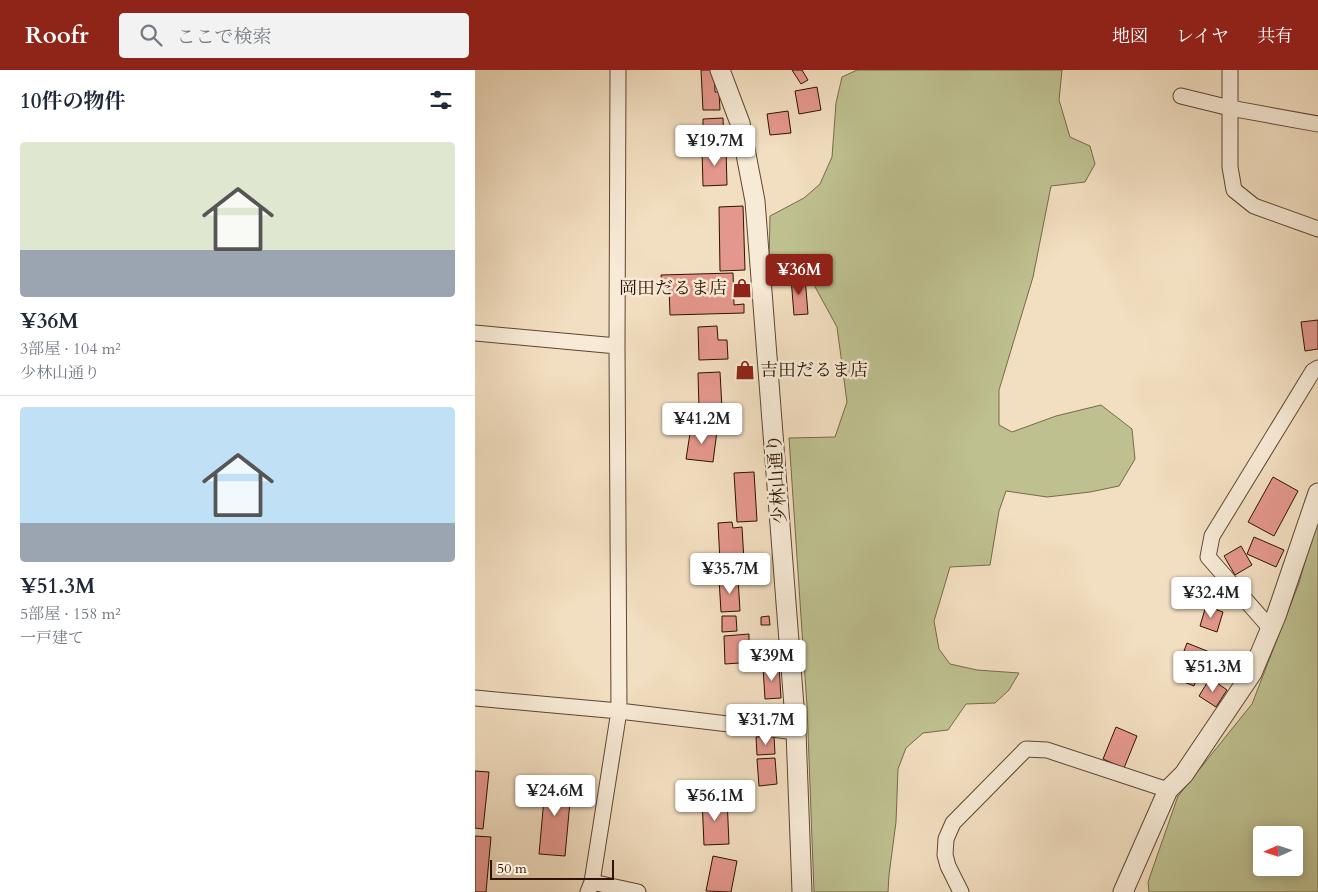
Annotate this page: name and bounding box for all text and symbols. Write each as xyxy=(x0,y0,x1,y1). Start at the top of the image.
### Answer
search box xyxy=(119,13,469,58)
text: Roofr xyxy=(25,19,89,52)
icon: search xyxy=(137,21,165,49)
text: ここで検索 xyxy=(177,24,272,50)
text: 地図 xyxy=(1112,24,1148,49)
text: レイヤ xyxy=(1176,24,1229,49)
text: 共有 xyxy=(1257,24,1293,49)
icon: filters xyxy=(427,86,455,114)
text: 10件の物件 xyxy=(20,87,126,116)
pin: ¥19.7M xyxy=(674,124,756,167)
text: ¥19.7M xyxy=(686,130,744,152)
icon: home xyxy=(193,174,283,264)
pin: ¥36M xyxy=(769,254,829,296)
text: ¥36M xyxy=(777,259,821,281)
place label: 岡田だるま店 xyxy=(619,276,727,301)
shop icon: 岡田だるま店 xyxy=(731,277,753,299)
text: ¥36M xyxy=(20,307,79,336)
text: 3部屋 · 104 m² xyxy=(20,338,121,360)
place label: 吉田だるま店 xyxy=(760,358,868,383)
shop icon: 吉田だるま店 xyxy=(734,359,756,381)
text: 少林山通り xyxy=(20,362,100,384)
pin: ¥41.2M xyxy=(661,402,743,445)
text: ¥41.2M xyxy=(673,408,731,430)
street label: 少林山通り xyxy=(762,433,793,525)
icon: home xyxy=(193,440,283,530)
pin: ¥35.7M xyxy=(689,552,771,595)
text: ¥35.7M xyxy=(701,558,759,580)
text: ¥51.3M xyxy=(20,572,96,601)
pin: ¥32.4M xyxy=(1170,576,1252,619)
text: ¥32.4M xyxy=(1182,582,1240,604)
text: 5部屋 · 158 m² xyxy=(20,603,121,625)
text: 一戸建て xyxy=(20,627,84,649)
pin: ¥39M xyxy=(742,640,802,682)
text: ¥39M xyxy=(750,645,794,667)
pin: ¥51.3M xyxy=(1172,650,1254,693)
text: ¥51.3M xyxy=(1184,656,1242,678)
pin: ¥31.7M xyxy=(725,704,807,746)
text: ¥31.7M xyxy=(737,709,795,731)
pin: ¥24.6M xyxy=(514,774,596,817)
text: ¥24.6M xyxy=(526,780,584,802)
pin: ¥56.1M xyxy=(674,780,756,822)
text: ¥56.1M xyxy=(686,785,744,807)
north arrow xyxy=(1253,826,1303,876)
map controls xyxy=(1253,826,1303,876)
scale bar xyxy=(490,857,614,880)
text: 50 m xyxy=(497,859,527,878)

